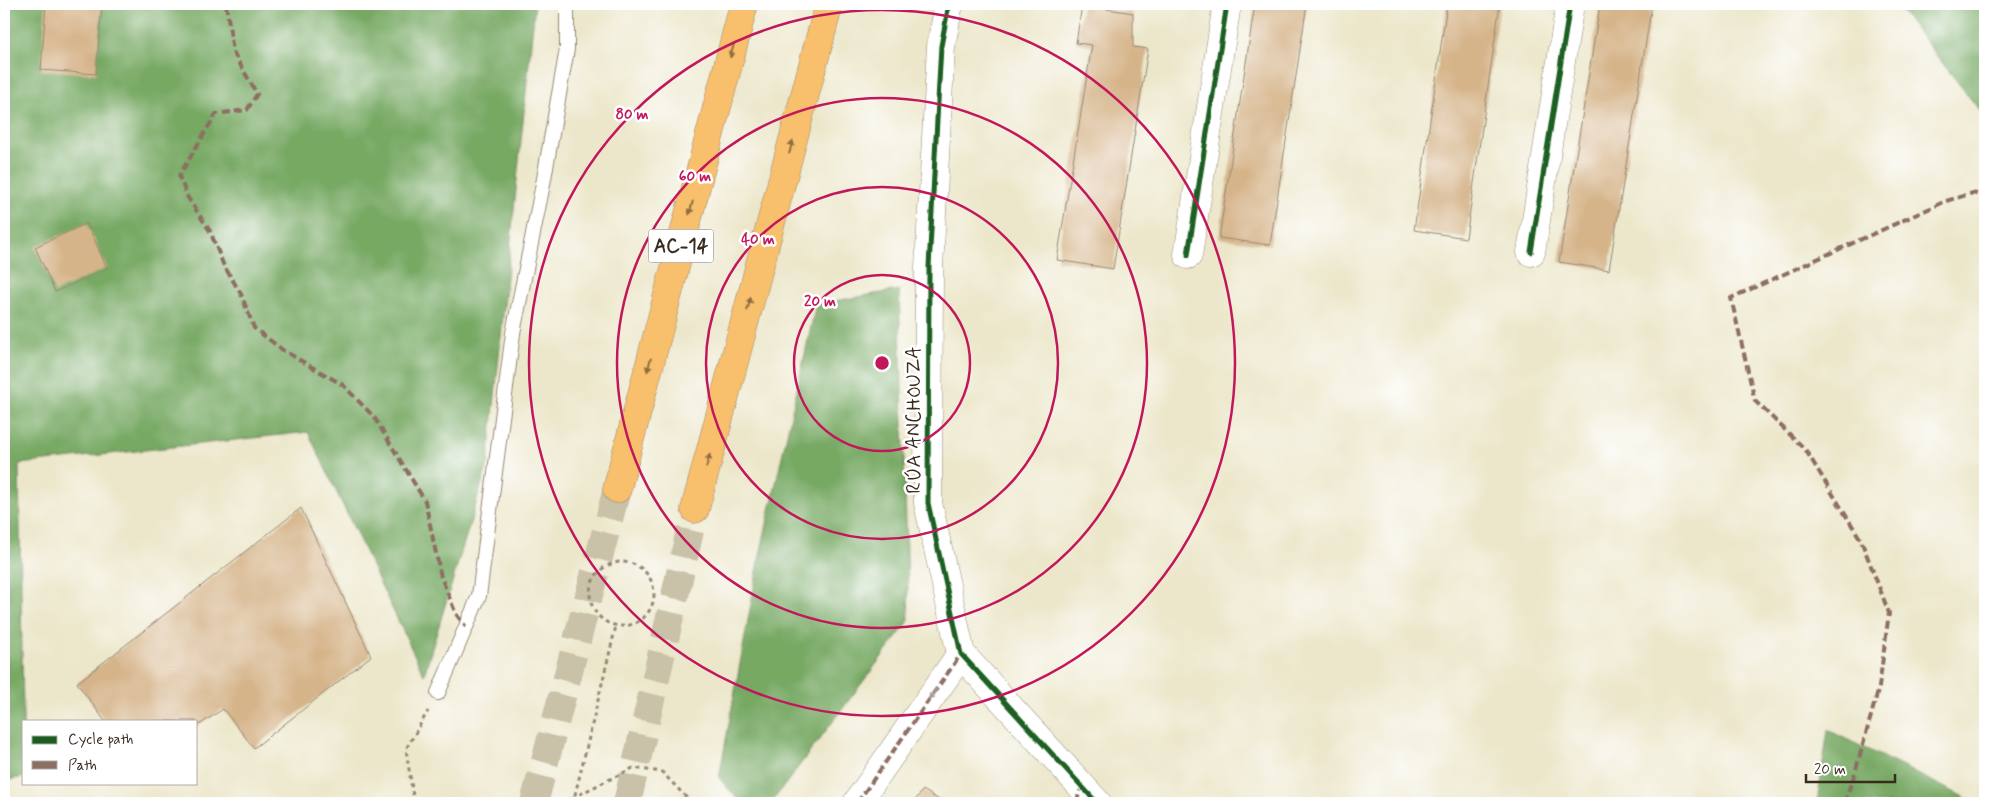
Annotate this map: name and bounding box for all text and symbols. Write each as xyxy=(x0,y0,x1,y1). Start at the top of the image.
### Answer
one-way arrow xyxy=(728,43,736,58)
text: 80 m xyxy=(615,105,649,125)
one-way arrow xyxy=(787,140,795,155)
text: 60 m xyxy=(679,167,711,187)
one-way arrow xyxy=(686,201,694,216)
road number: AC-14 xyxy=(648,230,714,262)
text: 40 m xyxy=(741,230,775,250)
text: 20 m xyxy=(804,292,836,312)
one-way arrow xyxy=(746,297,754,312)
street label: RÚA ANCHOUZA xyxy=(901,346,928,494)
centre of rings xyxy=(873,354,891,372)
one-way arrow xyxy=(645,358,653,373)
one-way arrow xyxy=(704,454,712,469)
one-way arrow xyxy=(928,687,938,700)
legend xyxy=(22,720,198,784)
text: Cycle path xyxy=(68,730,133,750)
scale bar xyxy=(1806,752,1895,784)
text: Path xyxy=(68,756,97,776)
text: 20 m xyxy=(1814,760,1846,780)

